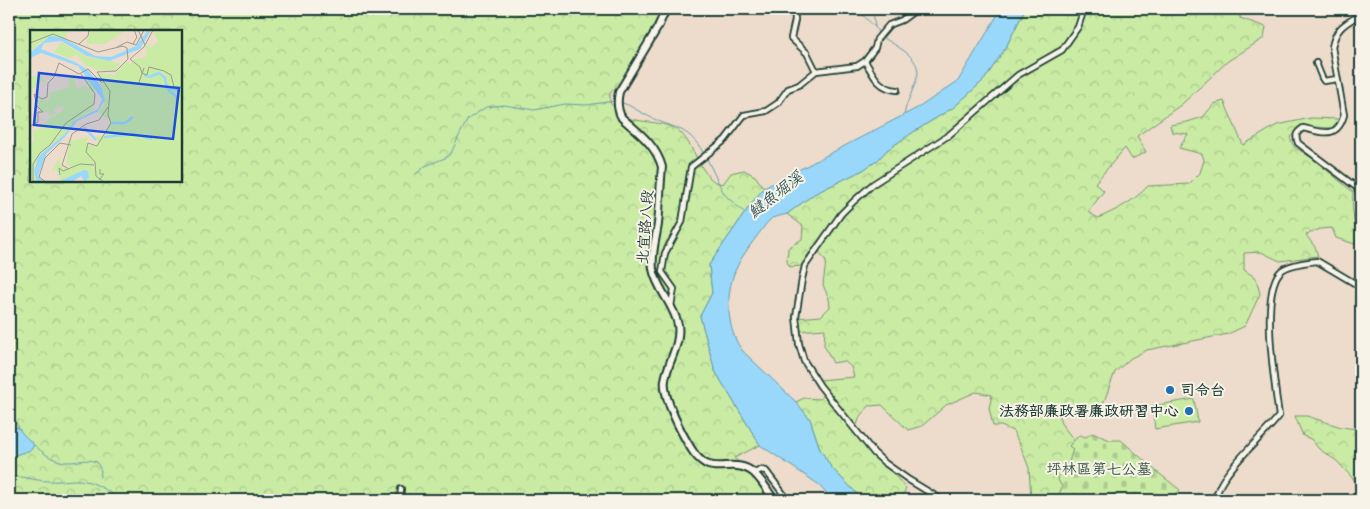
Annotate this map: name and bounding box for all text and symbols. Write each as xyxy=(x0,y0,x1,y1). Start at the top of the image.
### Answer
inset map xyxy=(30,30,182,182)
water label: 𩻸魚堀溪 xyxy=(743,165,808,222)
street label: 北宜路八段 xyxy=(631,189,658,265)
place label: 司令台 xyxy=(1180,379,1225,400)
marker: 司令台 xyxy=(1164,384,1176,396)
place label: 法務部廉政署廉政研習中心 xyxy=(999,400,1179,421)
marker: 法務部廉政署廉政研習中心 xyxy=(1183,405,1195,417)
park label: 坪林區第七公墓 xyxy=(1046,458,1152,479)

